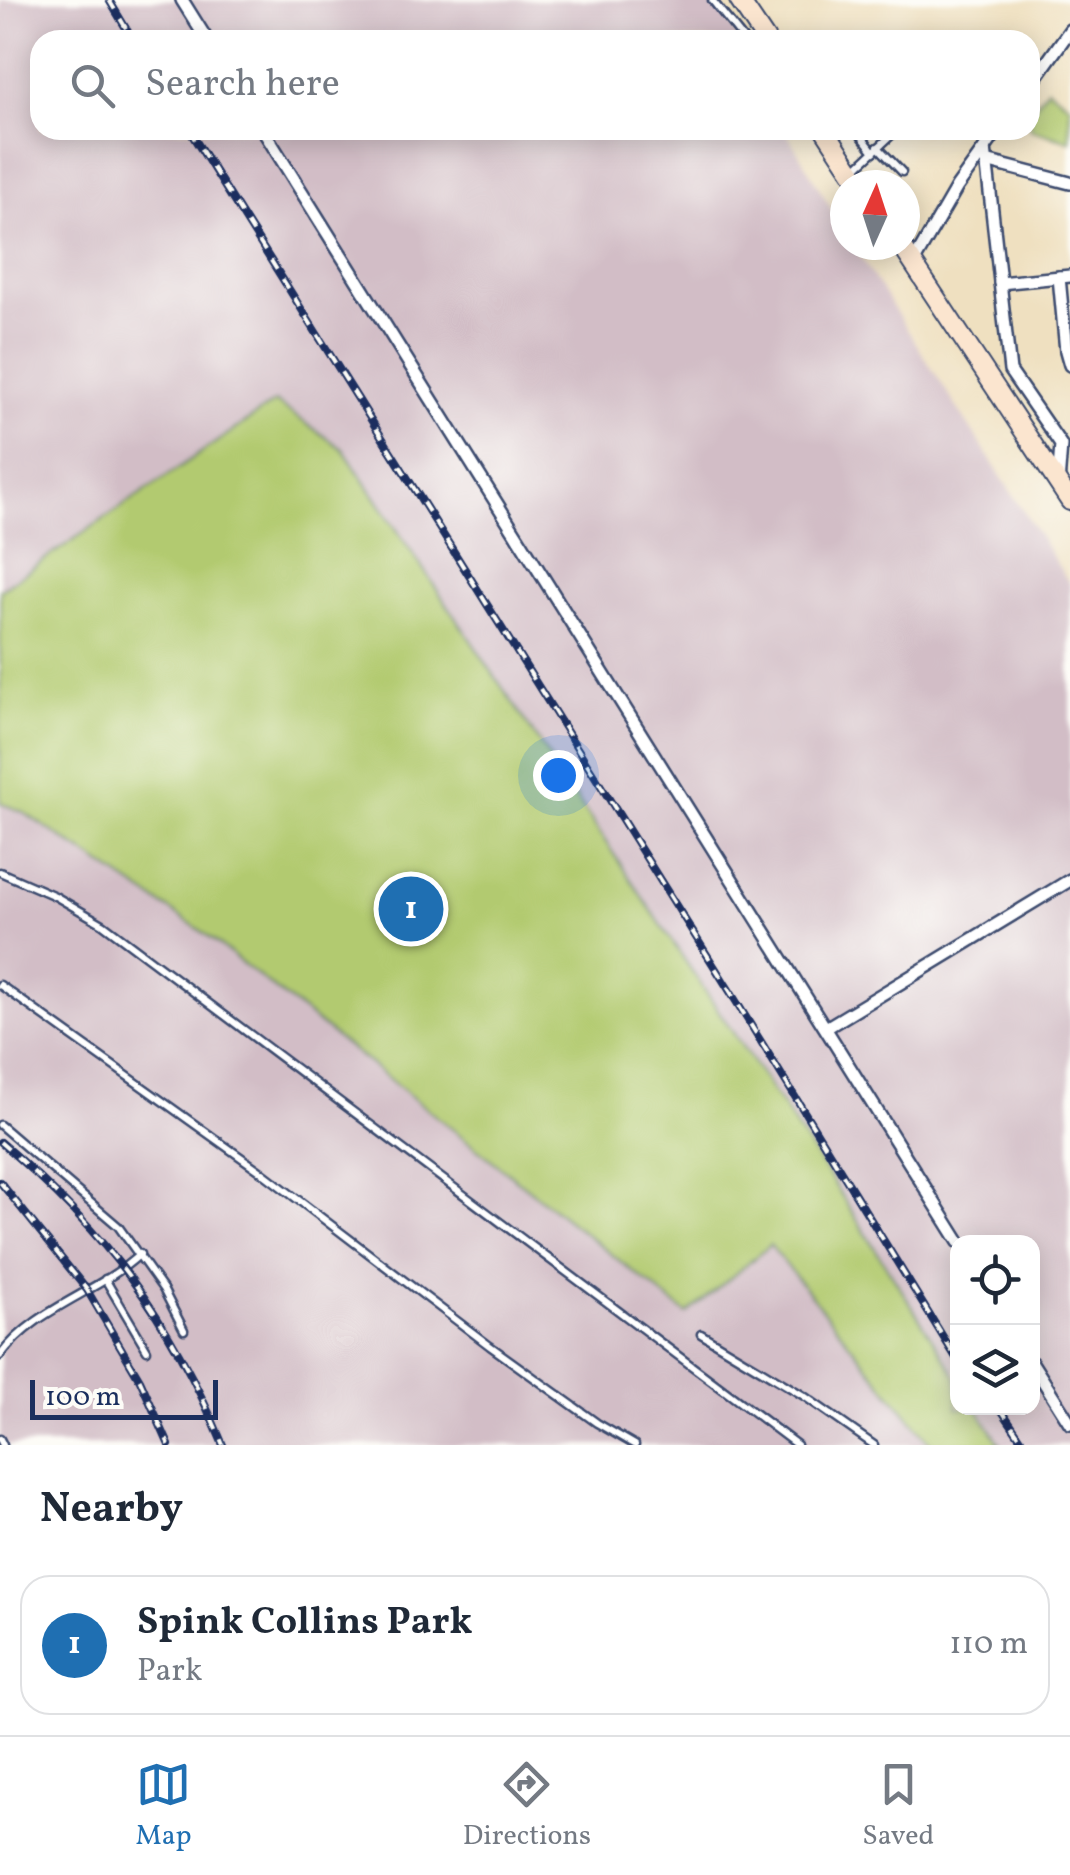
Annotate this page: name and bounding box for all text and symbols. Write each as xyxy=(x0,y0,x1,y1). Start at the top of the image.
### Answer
search box xyxy=(30,30,1040,140)
icon: search xyxy=(65,58,120,113)
text: Search here xyxy=(145,59,340,112)
north arrow xyxy=(830,170,920,260)
your location xyxy=(533,750,584,801)
pin: 1 xyxy=(378,872,444,946)
map controls xyxy=(950,1235,1040,1415)
button: locate xyxy=(950,1235,1040,1325)
button: layers xyxy=(950,1325,1040,1415)
scale bar xyxy=(30,1375,218,1420)
text: 100 m xyxy=(45,1378,120,1417)
text: Nearby xyxy=(40,1481,183,1540)
text: Spink Collins Park xyxy=(137,1597,473,1650)
text: 1 xyxy=(68,1623,81,1667)
text: 110 m xyxy=(949,1623,1028,1667)
text: Park xyxy=(137,1650,202,1694)
tab: Map xyxy=(136,1757,192,1856)
tab: Directions xyxy=(463,1757,591,1856)
tab: Saved xyxy=(862,1757,934,1856)

